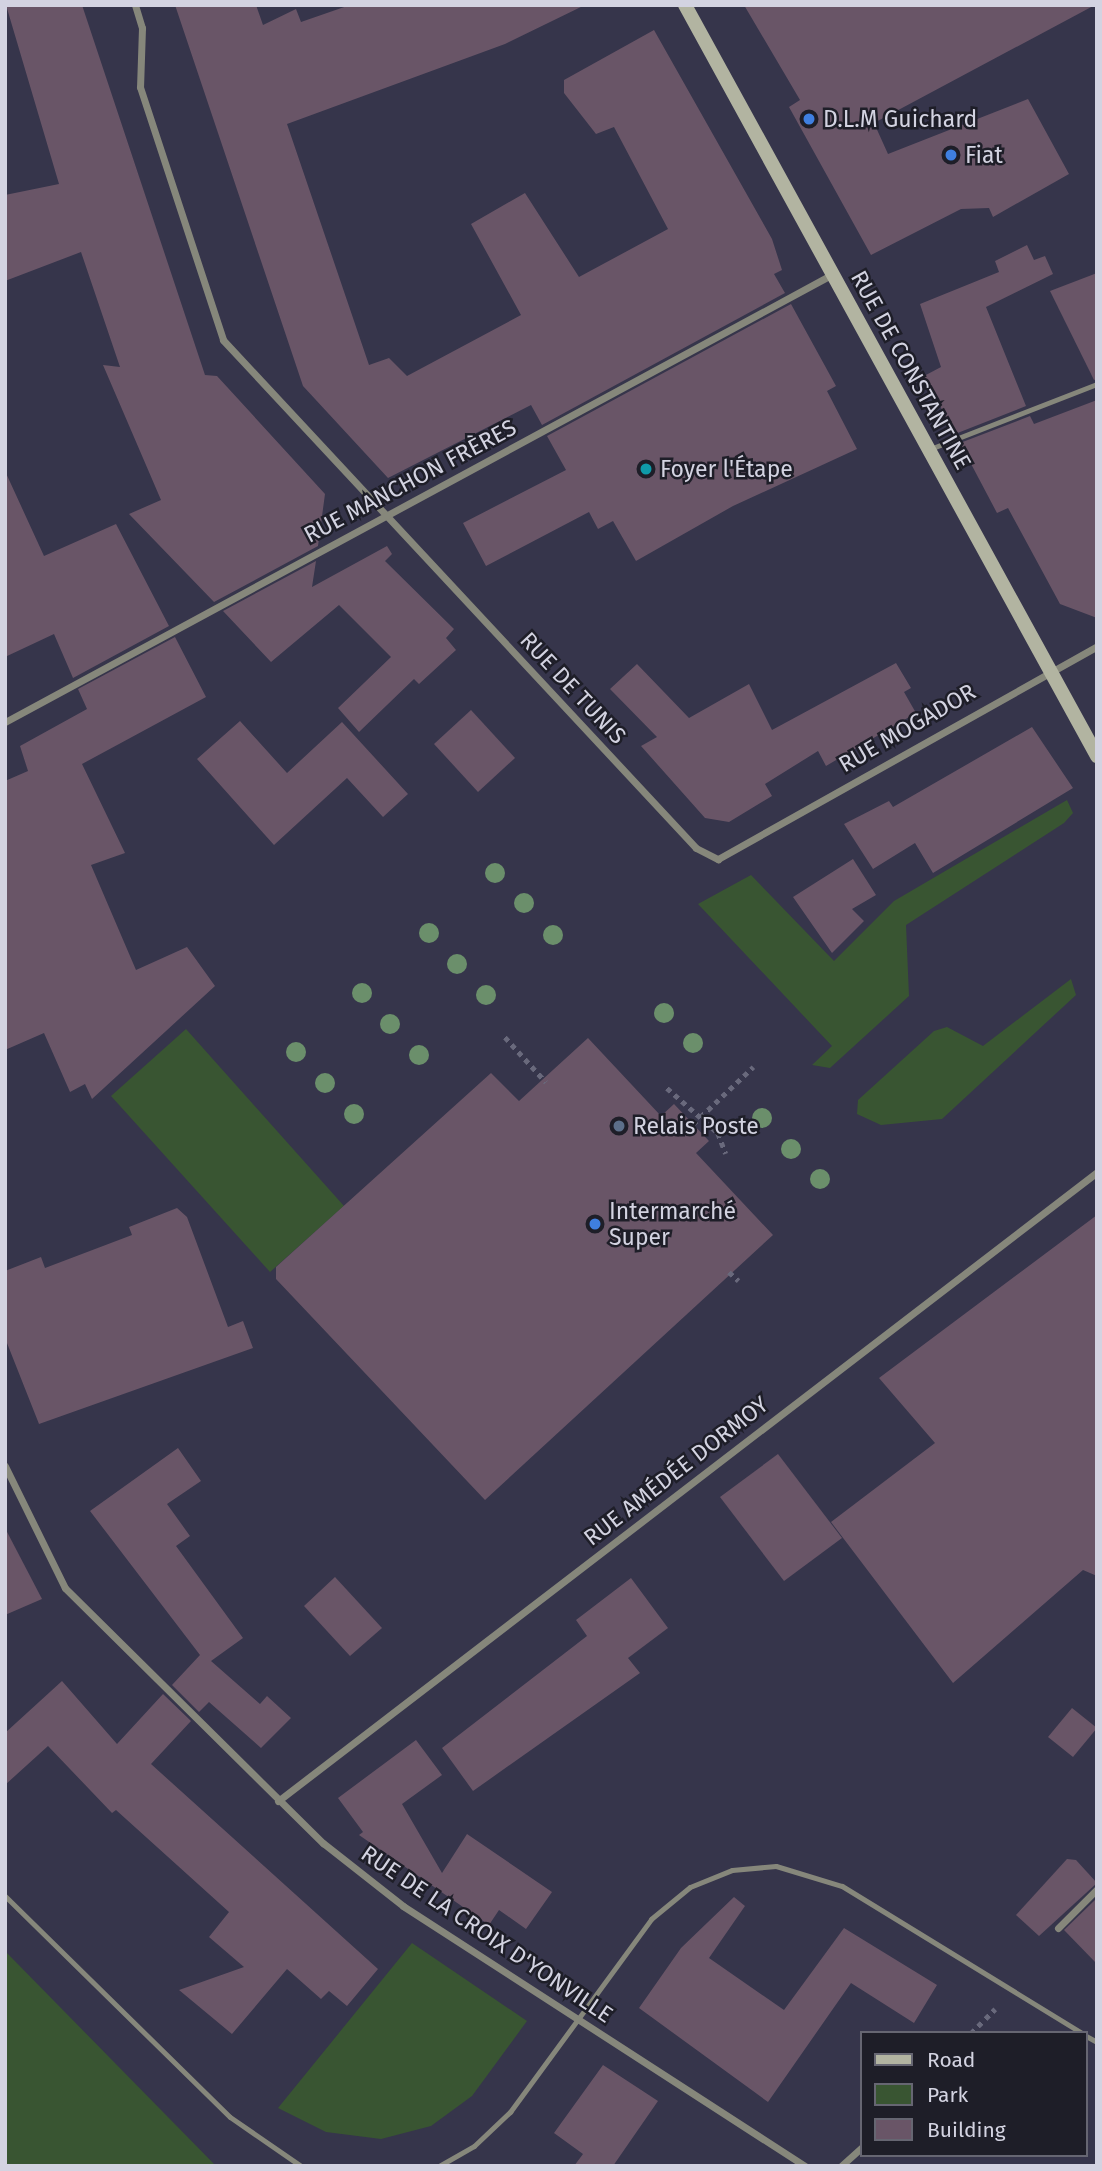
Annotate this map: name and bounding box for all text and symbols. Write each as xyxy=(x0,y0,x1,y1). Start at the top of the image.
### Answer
place label: D.L.M Guichard xyxy=(823,105,977,133)
marker: D.L.M Guichard xyxy=(801,111,817,127)
place label: Fiat xyxy=(965,141,1003,169)
marker: Fiat xyxy=(943,147,959,163)
street label: RUE DE CONSTANTINE xyxy=(845,266,977,474)
street label: RUE MANCHON FRÈRES xyxy=(299,413,521,549)
place label: Foyer l'Étape xyxy=(660,455,793,483)
marker: Foyer l'Étape xyxy=(638,461,654,477)
street label: RUE DE TUNIS xyxy=(514,626,632,750)
street label: RUE MOGADOR xyxy=(834,678,980,778)
place label: Relais Poste xyxy=(633,1112,759,1140)
marker: Relais Poste xyxy=(611,1118,627,1134)
place label: Intermarché Super xyxy=(609,1197,736,1251)
marker: Intermarché Super xyxy=(587,1216,603,1232)
street label: RUE AMÉDÉE DORMOY xyxy=(578,1390,774,1552)
street label: RUE DE LA CROIX D'YONVILLE xyxy=(356,1839,618,2029)
legend xyxy=(860,2031,1088,2157)
text: Road xyxy=(927,2047,975,2073)
text: Park xyxy=(927,2082,968,2108)
text: Building xyxy=(927,2117,1006,2143)

